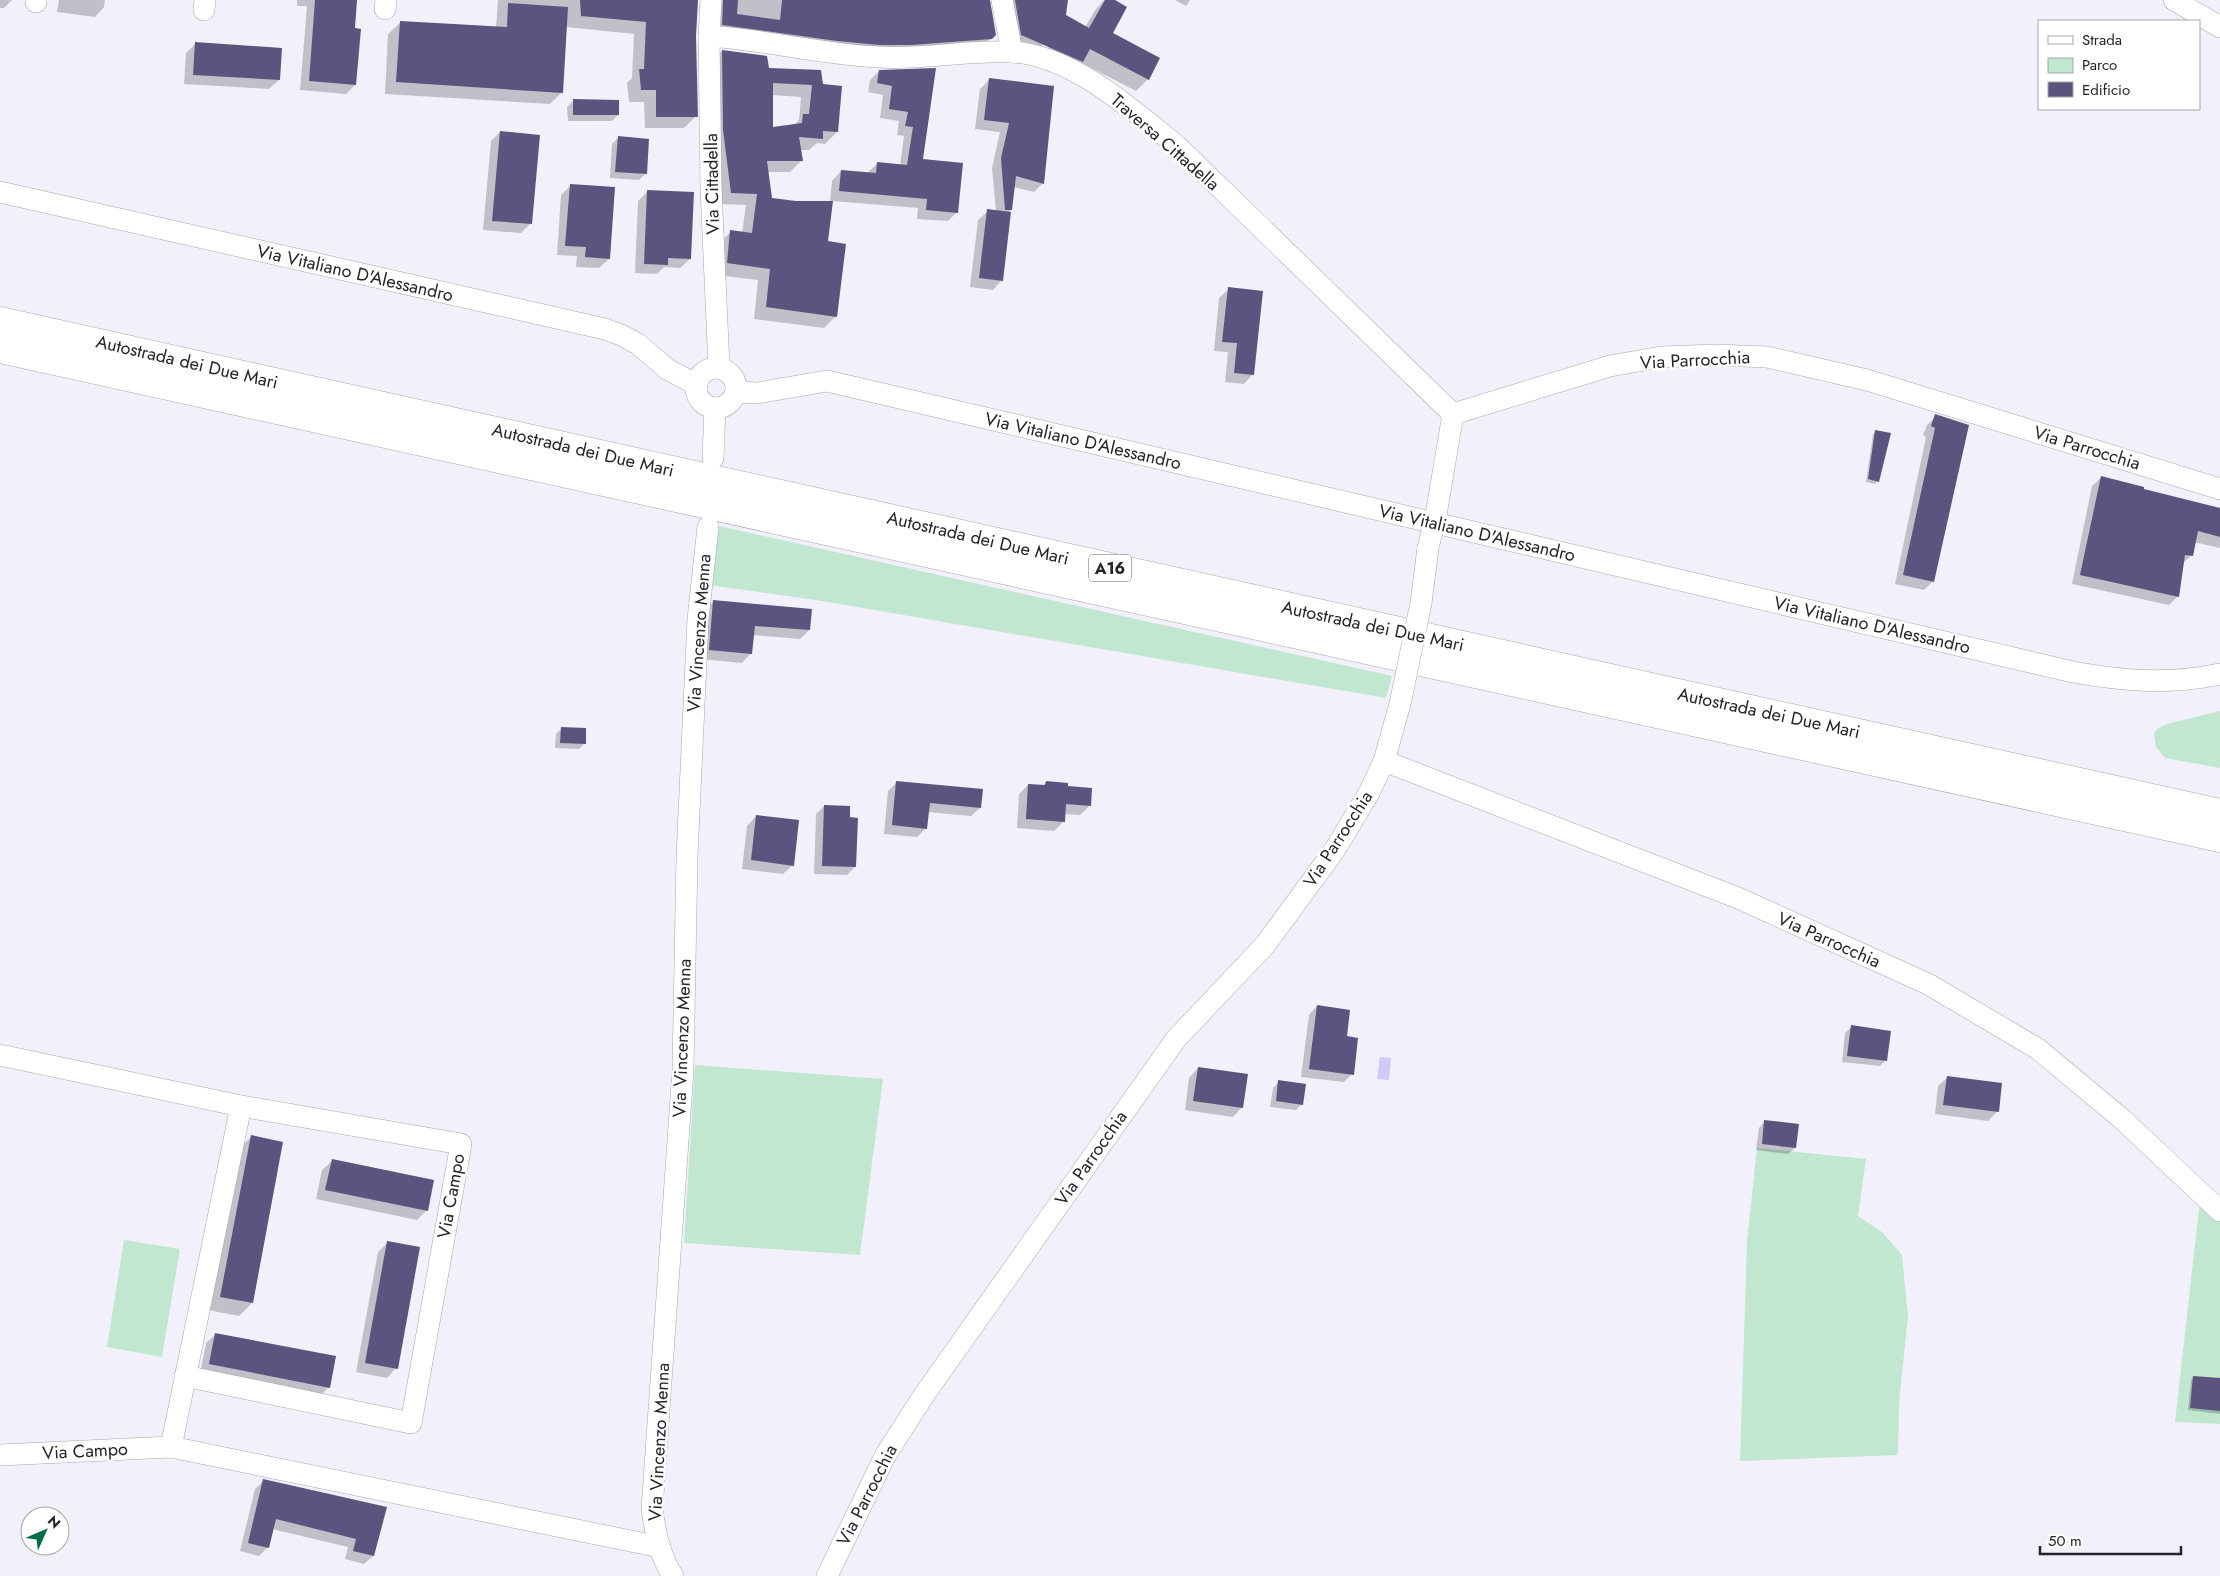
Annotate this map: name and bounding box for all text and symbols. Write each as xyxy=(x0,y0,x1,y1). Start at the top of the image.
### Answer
legend xyxy=(2038,20,2200,110)
text: Strada xyxy=(2082,29,2122,51)
text: Parco xyxy=(2082,54,2117,76)
text: Edificio xyxy=(2082,79,2130,101)
street label: Traversa Cittadella xyxy=(1105,87,1225,197)
street label: Via Cittadella xyxy=(698,133,726,235)
street label: Via Vitaliano D'Alessandro xyxy=(254,238,456,308)
street label: Autostrada dei Due Mari xyxy=(94,328,280,396)
street label: Via Parrocchia xyxy=(1639,344,1751,376)
street label: Via Vitaliano D'Alessandro xyxy=(982,406,1184,476)
street label: Autostrada dei Due Mari xyxy=(490,416,676,484)
street label: Via Parrocchia xyxy=(2030,419,2144,477)
street label: Via Vitaliano D'Alessandro xyxy=(1376,498,1578,568)
street label: Autostrada dei Due Mari xyxy=(885,504,1071,572)
street label: Via Vincenzo Menna xyxy=(680,553,718,713)
road number: A16 xyxy=(1089,554,1131,582)
street label: Via Vitaliano D'Alessandro xyxy=(1771,590,1973,660)
street label: Autostrada dei Due Mari xyxy=(1279,594,1467,658)
street label: Autostrada dei Due Mari xyxy=(1675,681,1863,745)
street label: Via Parrocchia xyxy=(1297,786,1379,892)
street label: Via Parrocchia xyxy=(1773,906,1885,974)
street label: Via Vincenzo Menna xyxy=(666,958,698,1118)
street label: Via Parrocchia xyxy=(1049,1105,1133,1211)
street label: Via Campo xyxy=(431,1151,471,1240)
street label: Via Vincenzo Menna xyxy=(642,1362,676,1522)
street label: Via Campo xyxy=(42,1436,129,1466)
street label: Via Parrocchia xyxy=(830,1440,904,1550)
north arrow xyxy=(20,1506,70,1556)
text: N xyxy=(43,1511,65,1533)
scale bar xyxy=(2040,1524,2181,1556)
text: 50 m xyxy=(2048,1530,2082,1552)

